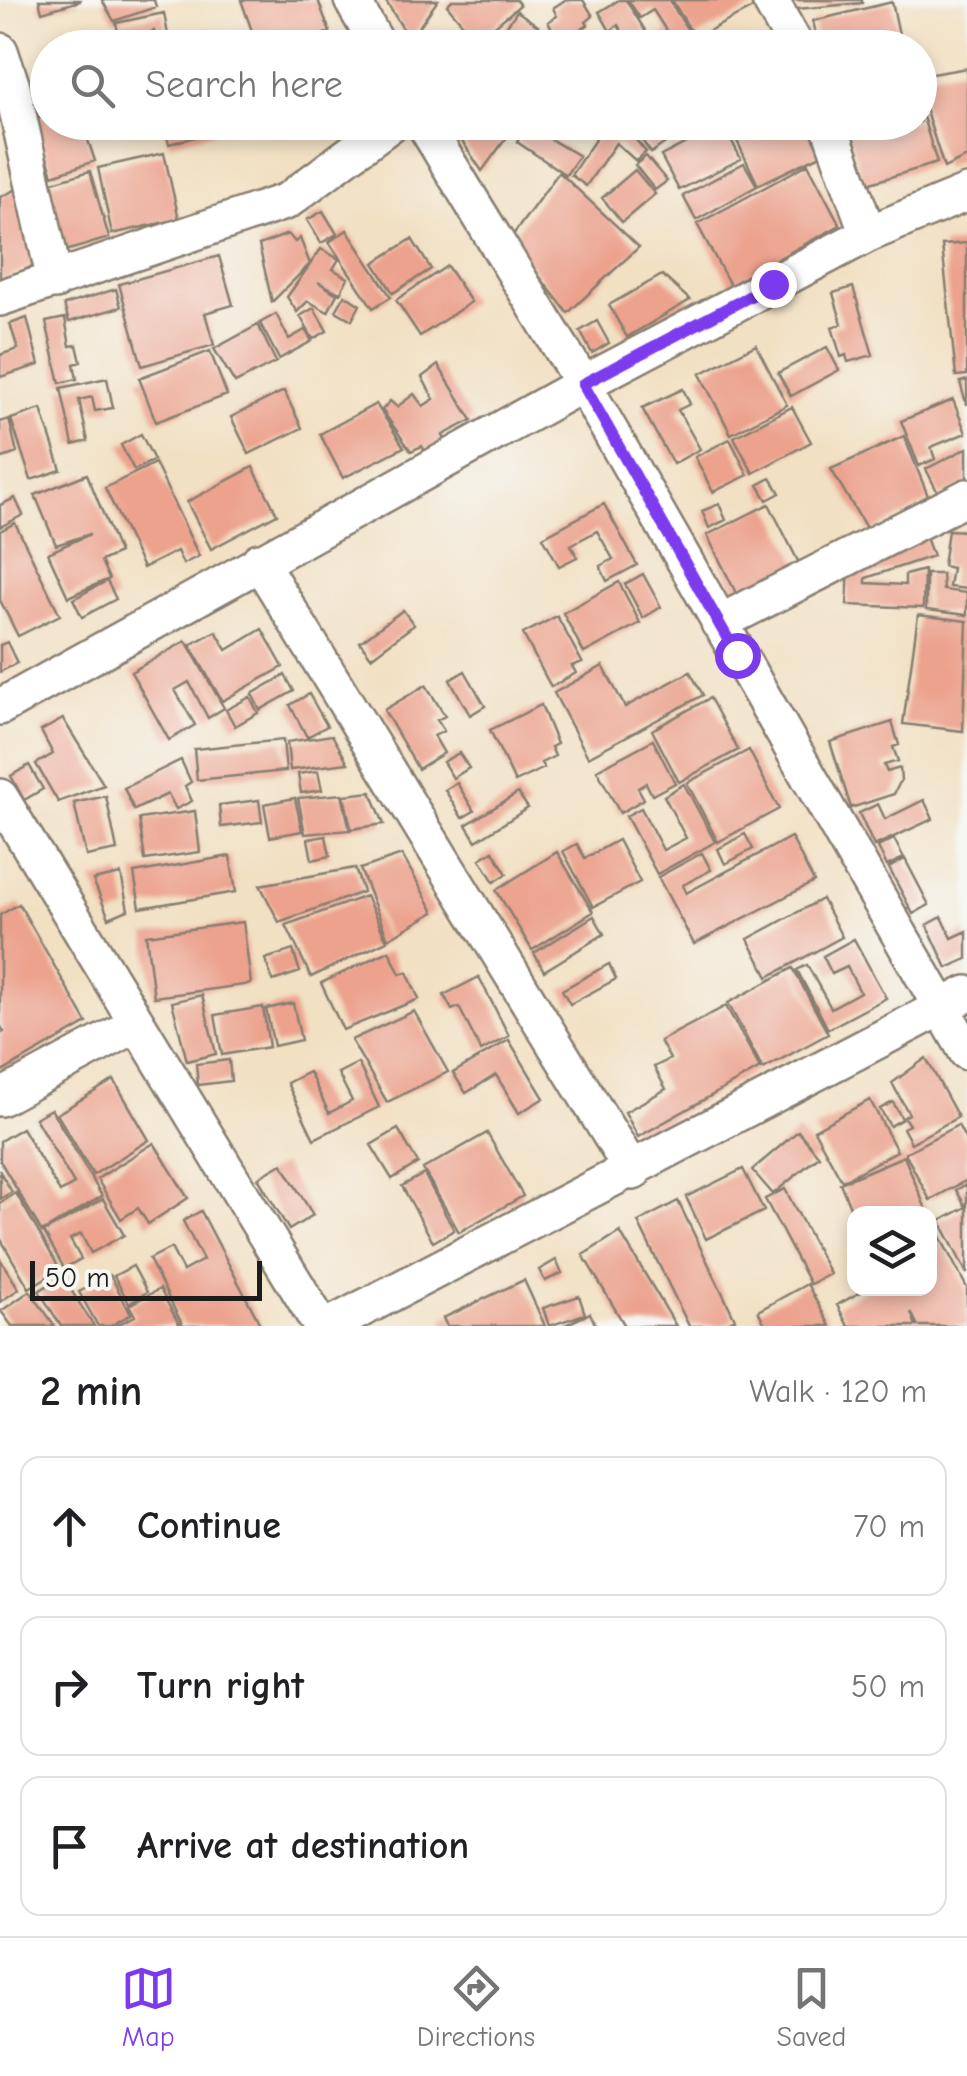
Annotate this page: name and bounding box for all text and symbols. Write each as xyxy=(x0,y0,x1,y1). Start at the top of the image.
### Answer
search box xyxy=(30,30,937,140)
icon: search xyxy=(65,58,120,113)
text: Search here xyxy=(145,63,343,107)
route end xyxy=(751,262,797,308)
route start xyxy=(715,633,761,679)
map controls xyxy=(847,1206,937,1296)
button: layers xyxy=(847,1206,937,1296)
scale bar xyxy=(30,1256,262,1300)
text: 50 m xyxy=(45,1262,110,1294)
text: 2 min xyxy=(40,1367,142,1416)
text: Walk · 120 m xyxy=(749,1373,927,1410)
icon: ahead xyxy=(42,1499,97,1554)
text: Continue xyxy=(137,1504,281,1548)
text: 70 m xyxy=(853,1508,925,1545)
icon: right xyxy=(42,1659,97,1714)
text: Turn right xyxy=(137,1664,304,1708)
text: 50 m xyxy=(851,1668,925,1705)
icon: arrive xyxy=(42,1819,97,1874)
text: Arrive at destination xyxy=(137,1824,469,1868)
tab: Map xyxy=(121,1961,176,2053)
tab: Directions xyxy=(417,1961,535,2053)
tab: Saved xyxy=(776,1961,846,2053)

